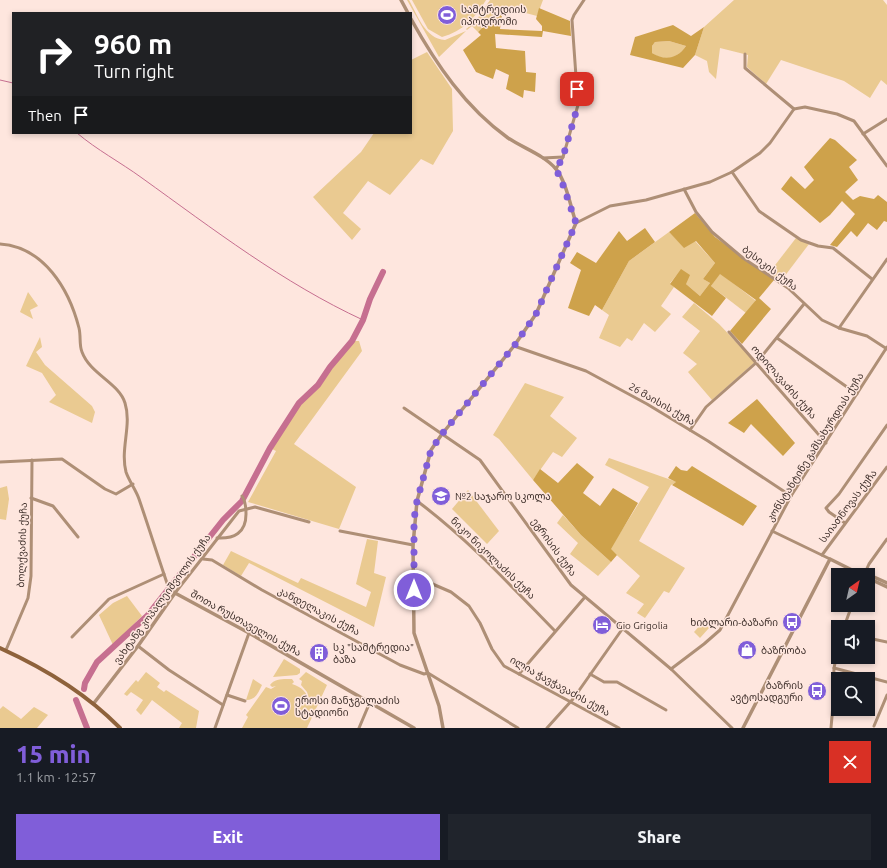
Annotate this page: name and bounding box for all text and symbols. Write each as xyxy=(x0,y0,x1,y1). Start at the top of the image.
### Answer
sports icon: სამტრედიის იპოდრომი xyxy=(436,4,458,26)
place label: სამტრედიის იპოდრომი xyxy=(461,4,526,28)
icon: right xyxy=(28,28,80,80)
text: 960 m xyxy=(94,28,172,59)
text: Turn right xyxy=(94,61,174,81)
pin xyxy=(560,72,594,106)
icon: arrive xyxy=(566,78,588,100)
icon: arrive xyxy=(70,104,92,126)
text: Then xyxy=(28,107,62,124)
street label: ბესიკის ქუჩა xyxy=(739,244,800,293)
street label: ოდილავაძის ქუჩა xyxy=(748,343,819,421)
street label: კონსტანტინე გამსახურდიას ქუჩა xyxy=(764,371,866,524)
street label: 26 მაისის ქუჩა xyxy=(627,381,697,428)
street label: საიათნოვას ქუჩა xyxy=(817,467,880,545)
school or university icon: №2 საჯარო სკოლა xyxy=(430,485,452,507)
place label: №2 საჯარო სკოლა xyxy=(455,491,551,503)
street label: ბოლქვაძის ქუჩა xyxy=(15,502,30,588)
street label: ნიკო ნიკოლაძის ქუჩა xyxy=(448,515,538,602)
street label: ეგრისის ქუჩა xyxy=(528,516,579,579)
street label: ვახტანგ კოპალეიშვილის ქუჩა xyxy=(111,532,214,666)
north arrow xyxy=(831,568,875,612)
map controls xyxy=(831,568,875,716)
position arrow xyxy=(393,569,435,611)
street label: კანდელაკის ქუჩა xyxy=(276,585,362,638)
street label: შოთა რუსთაველის ქუჩა xyxy=(188,588,303,659)
bus stop icon: ხიბლარი-ბაზარი xyxy=(781,611,803,633)
hotel icon: Gio Grigolia xyxy=(591,614,613,636)
place label: ხიბლარი-ბაზარი xyxy=(690,617,778,629)
place label: Gio Grigolia xyxy=(616,620,668,631)
button: sound xyxy=(831,620,875,664)
shop icon: ბაზრობა xyxy=(736,639,758,661)
building icon: სკ "სამტრედია" ბაზა xyxy=(308,642,330,664)
place label: სკ "სამტრედია" ბაზა xyxy=(333,642,414,665)
place label: ბაზრობა xyxy=(761,645,806,656)
street label: ილია ჭავჭავაძის ქუჩა xyxy=(508,654,612,719)
button: search xyxy=(831,672,875,716)
place label: ბაზრის ავტოსადგური xyxy=(730,680,803,704)
bus stop icon: ბაზრის ავტოსადგური xyxy=(806,680,828,702)
sports icon: ეროსი მანჯგალაძის სტადიონი xyxy=(270,695,292,717)
place label: ეროსი მანჯგალაძის სტადიონი xyxy=(295,695,400,719)
text: 15 min xyxy=(16,741,91,768)
button: close xyxy=(829,741,871,783)
text: 1.1 km · 12:57 xyxy=(16,770,96,784)
button: Exit xyxy=(16,814,440,860)
button: Share xyxy=(448,814,871,860)

